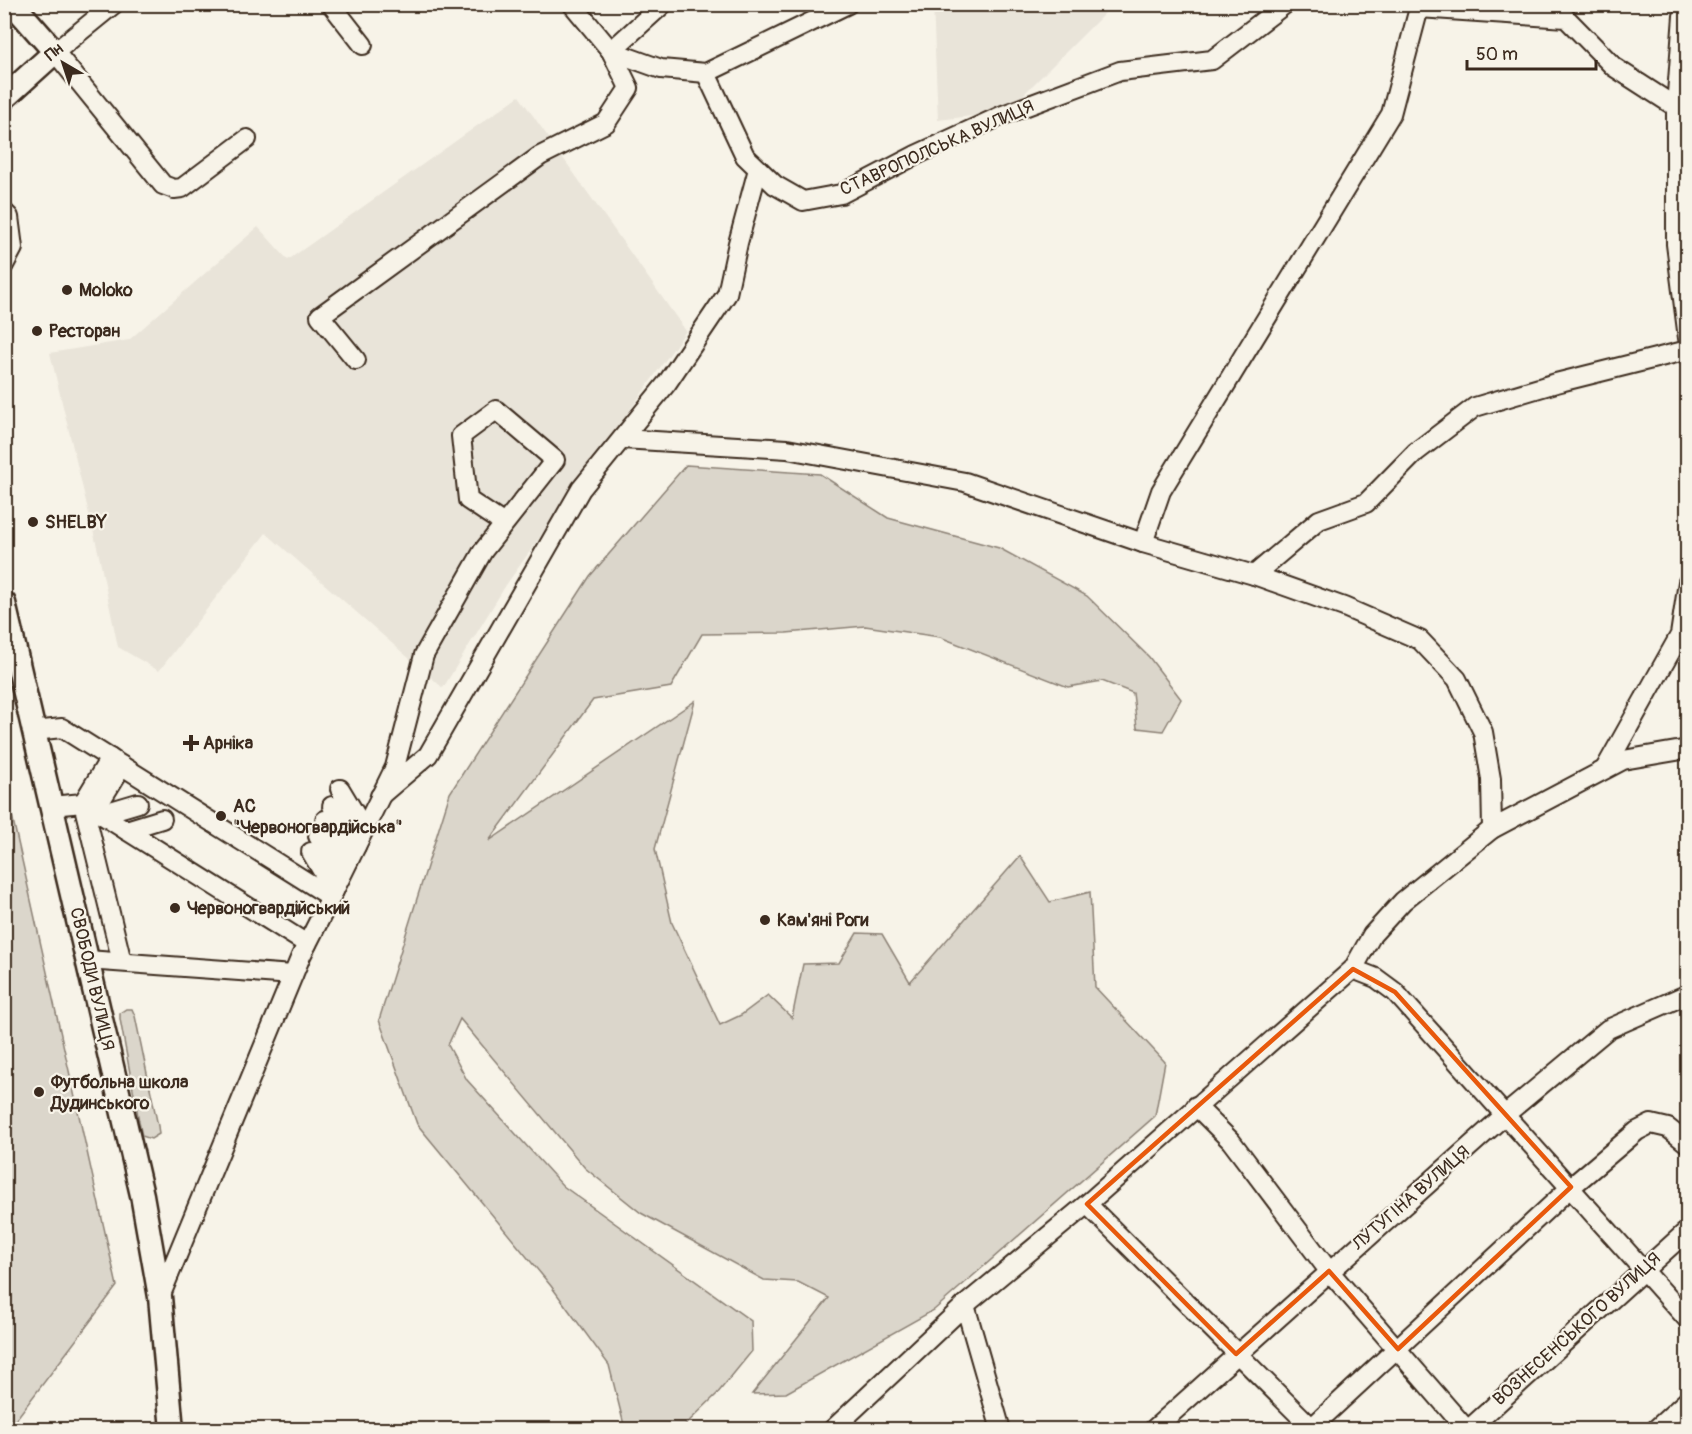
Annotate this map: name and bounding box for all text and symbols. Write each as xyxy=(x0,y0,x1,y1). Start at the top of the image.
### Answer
north arrow xyxy=(33,33,93,93)
scale bar xyxy=(1467,33,1596,71)
text: Пн xyxy=(41,39,67,65)
text: 50 m xyxy=(1476,43,1518,66)
street label: СТАВРОПОЛСЬКА ВУЛИЦЯ xyxy=(836,95,1038,201)
place label: Moloko xyxy=(79,279,133,302)
marker: Moloko xyxy=(60,283,74,297)
place label: Ресторан xyxy=(49,320,120,343)
marker: Ресторан xyxy=(30,324,44,338)
place label: SHELBY xyxy=(45,511,108,534)
marker: SHELBY xyxy=(26,515,40,529)
place label: Арніка xyxy=(203,732,254,755)
marker: Арніка xyxy=(184,736,198,750)
place label: АС "Червоногвардійська" xyxy=(233,795,403,839)
marker: АС "Червоногвардійська" xyxy=(214,809,228,823)
place label: Червоногвардійський xyxy=(187,897,350,920)
marker: Червоногвардійський xyxy=(168,901,182,915)
street label: СВОБОДИ ВУЛИЦЯ xyxy=(64,905,120,1053)
place label: Кам'яні Роги xyxy=(777,909,868,932)
marker: Кам'яні Роги xyxy=(758,913,772,927)
place label: Футбольна школа Дудинського xyxy=(50,1071,189,1115)
marker: Футбольна школа Дудинського xyxy=(32,1085,46,1099)
street label: ЛУТУГІНА ВУЛИЦЯ xyxy=(1347,1140,1475,1256)
street label: ВОЗНЕСЕНСЬКОГО ВУЛИЦЯ xyxy=(1488,1247,1666,1411)

